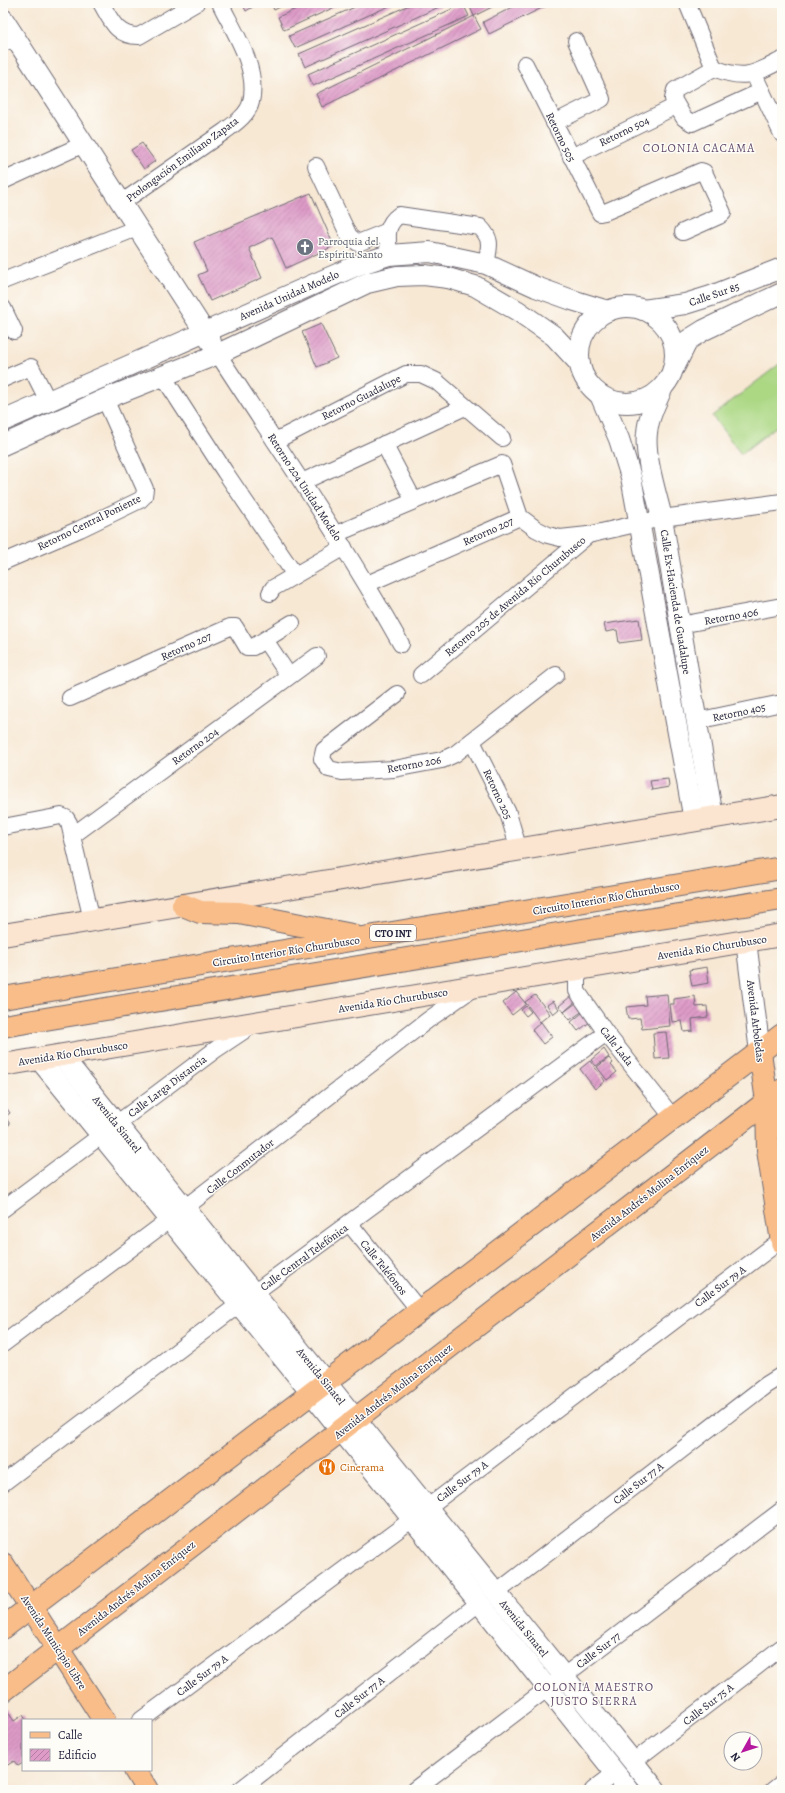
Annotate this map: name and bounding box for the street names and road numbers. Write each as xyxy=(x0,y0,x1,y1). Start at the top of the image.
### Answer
street label: Retorno 505 xyxy=(542,110,579,165)
street label: Prolongación Emiliano Zapata xyxy=(123,113,242,205)
street label: Retorno 504 xyxy=(597,113,652,150)
street label: Avenida Unidad Modelo xyxy=(236,267,342,325)
street label: Calle Sur 85 xyxy=(687,279,742,310)
street label: Retorno Guadalupe xyxy=(319,371,403,424)
street label: Retorno 204 Unidad Modelo xyxy=(264,430,345,544)
street label: Retorno Central Poniente xyxy=(35,491,144,554)
street label: Retorno 207 xyxy=(460,513,516,549)
street label: Calle Ex-Hacienda de Guadalupe xyxy=(657,529,694,676)
street label: Retorno 205 de Avenida Río Churubusco xyxy=(442,533,589,660)
street label: Retorno 406 xyxy=(703,604,759,629)
street label: Retorno 207 xyxy=(158,628,214,664)
street label: Retorno 405 xyxy=(711,699,767,725)
street label: Retorno 204 xyxy=(169,724,222,768)
street label: Retorno 206 xyxy=(386,752,442,777)
street label: Retorno 205 xyxy=(479,767,516,822)
street label: Circuito Interior Río Churubusco xyxy=(532,878,681,919)
road number: CTO INT xyxy=(370,925,416,941)
street label: Avenida Río Churubusco xyxy=(655,931,768,964)
street label: Circuito Interior Río Churubusco xyxy=(211,932,361,971)
street label: Avenida Arboledas xyxy=(743,978,768,1063)
street label: Avenida Río Churubusco xyxy=(336,984,449,1017)
street label: Calle Lada xyxy=(596,1023,637,1070)
street label: Avenida Río Churubusco xyxy=(16,1037,129,1070)
street label: Calle Larga Distancia xyxy=(125,1051,210,1121)
street label: Avenida Sinatel xyxy=(88,1092,144,1156)
street label: Calle Conmutador xyxy=(203,1135,277,1198)
street label: Avenida Andrés Molina Enríquez xyxy=(586,1142,712,1245)
street label: Calle Central Telefónica xyxy=(257,1220,352,1294)
street label: Calle Teléfonos xyxy=(357,1236,411,1298)
street label: Calle Sur 79 A xyxy=(691,1262,750,1311)
street label: Avenida Andrés Molina Enríquez xyxy=(330,1340,456,1443)
street label: Avenida Sinatel xyxy=(292,1344,348,1408)
street label: Calle Sur 79 A xyxy=(433,1457,492,1506)
street label: Calle Sur 77 A xyxy=(610,1459,667,1508)
street label: Avenida Andrés Molina Enríquez xyxy=(73,1537,199,1640)
street label: Avenida Municipio Libre xyxy=(17,1591,90,1693)
street label: Avenida Sinatel xyxy=(495,1596,551,1660)
street label: Calle Sur 77 xyxy=(573,1629,624,1672)
street label: Calle Sur 79 A xyxy=(173,1651,232,1700)
street label: Calle Sur 77 A xyxy=(331,1673,388,1722)
street label: Calle Sur 75 A xyxy=(680,1679,737,1729)

